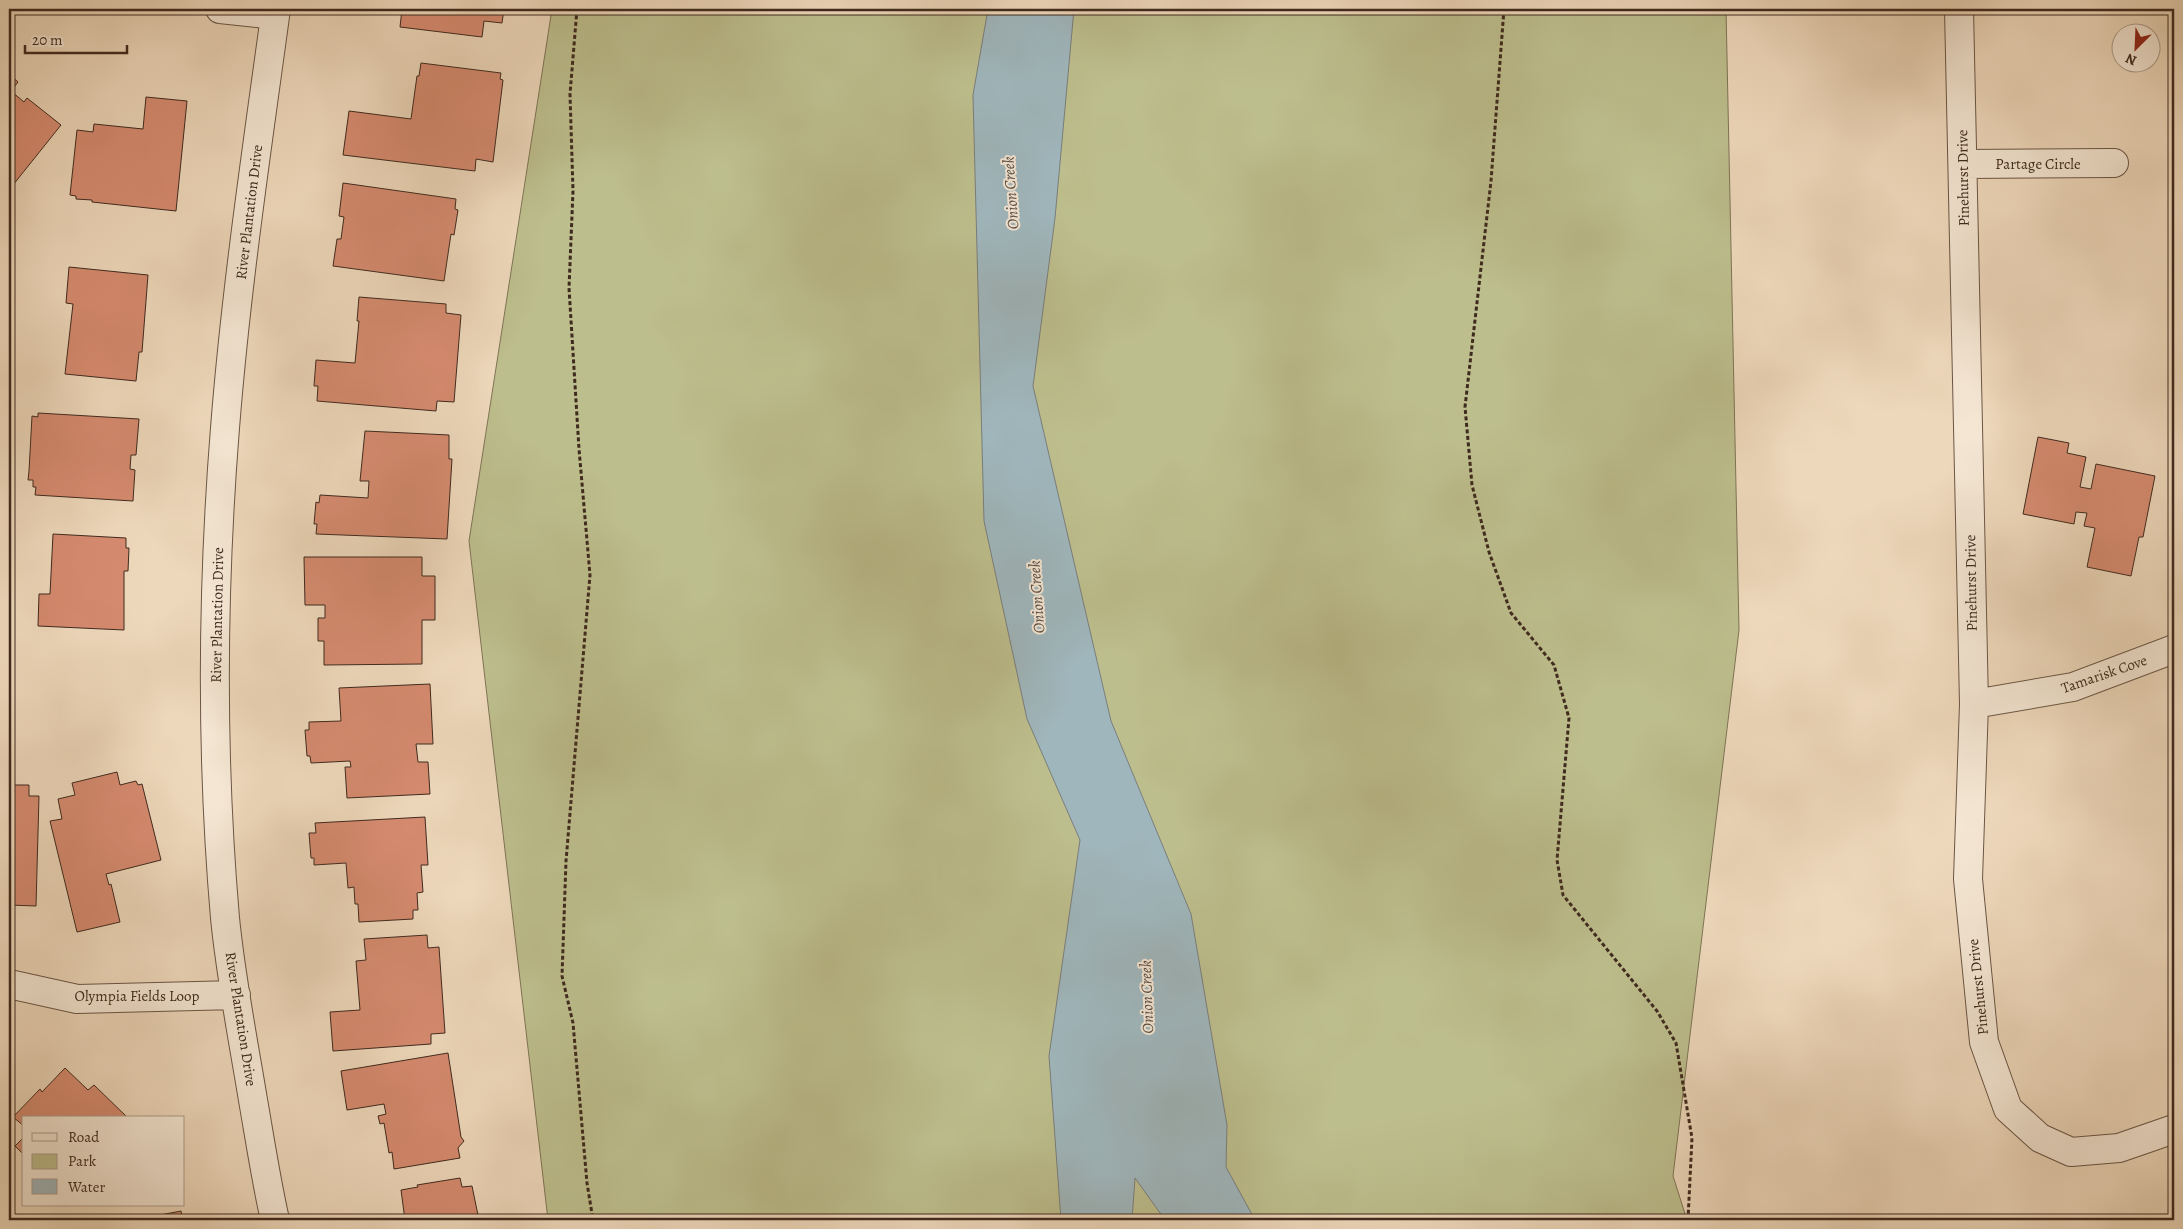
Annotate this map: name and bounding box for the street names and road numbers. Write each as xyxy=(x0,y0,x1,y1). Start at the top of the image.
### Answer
street label: Pinehurst Drive xyxy=(1952,129,1974,227)
street label: River Plantation Drive xyxy=(231,143,267,281)
street label: Partage Circle xyxy=(1995,154,2081,174)
street label: Pinehurst Drive xyxy=(1960,534,1982,632)
street label: River Plantation Drive xyxy=(206,547,228,683)
street label: Tamarisk Cove xyxy=(2058,650,2150,698)
street label: Pinehurst Drive xyxy=(1963,938,1993,1036)
street label: River Plantation Drive xyxy=(221,950,262,1088)
street label: Olympia Fields Loop xyxy=(75,986,199,1006)

